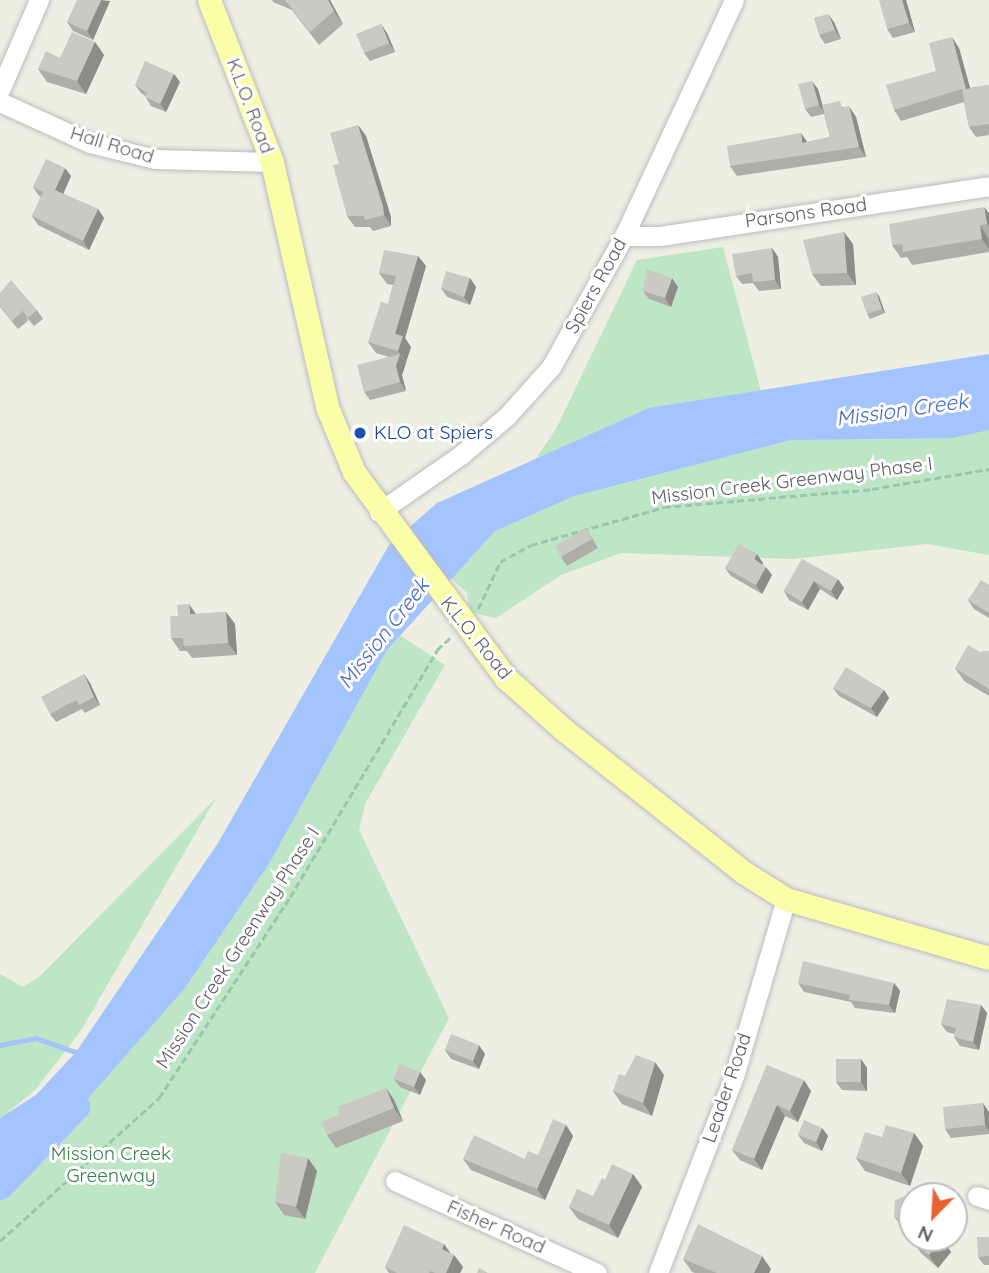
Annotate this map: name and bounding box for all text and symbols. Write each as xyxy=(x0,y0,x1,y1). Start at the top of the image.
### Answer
street label: K.L.O. Road xyxy=(221,55,279,157)
street label: Hall Road xyxy=(67,121,157,169)
street label: Parsons Road xyxy=(744,193,868,233)
street label: Spiers Road xyxy=(560,234,632,338)
water label: Mission Creek xyxy=(834,387,970,431)
place label: KLO at Spiers xyxy=(374,422,493,444)
marker: KLO at Spiers xyxy=(352,425,368,441)
street label: Mission Creek Greenway Phase I xyxy=(650,452,934,510)
water label: Mission Creek xyxy=(332,573,434,693)
street label: K.L.O. Road xyxy=(436,592,516,684)
street label: Mission Creek Greenway Phase I xyxy=(151,823,325,1073)
street label: Leader Road xyxy=(698,1030,756,1146)
park label: Mission Creek Greenway xyxy=(51,1143,171,1187)
north arrow xyxy=(898,1182,968,1252)
street label: Fisher Road xyxy=(443,1195,549,1259)
text: N xyxy=(914,1221,937,1248)

